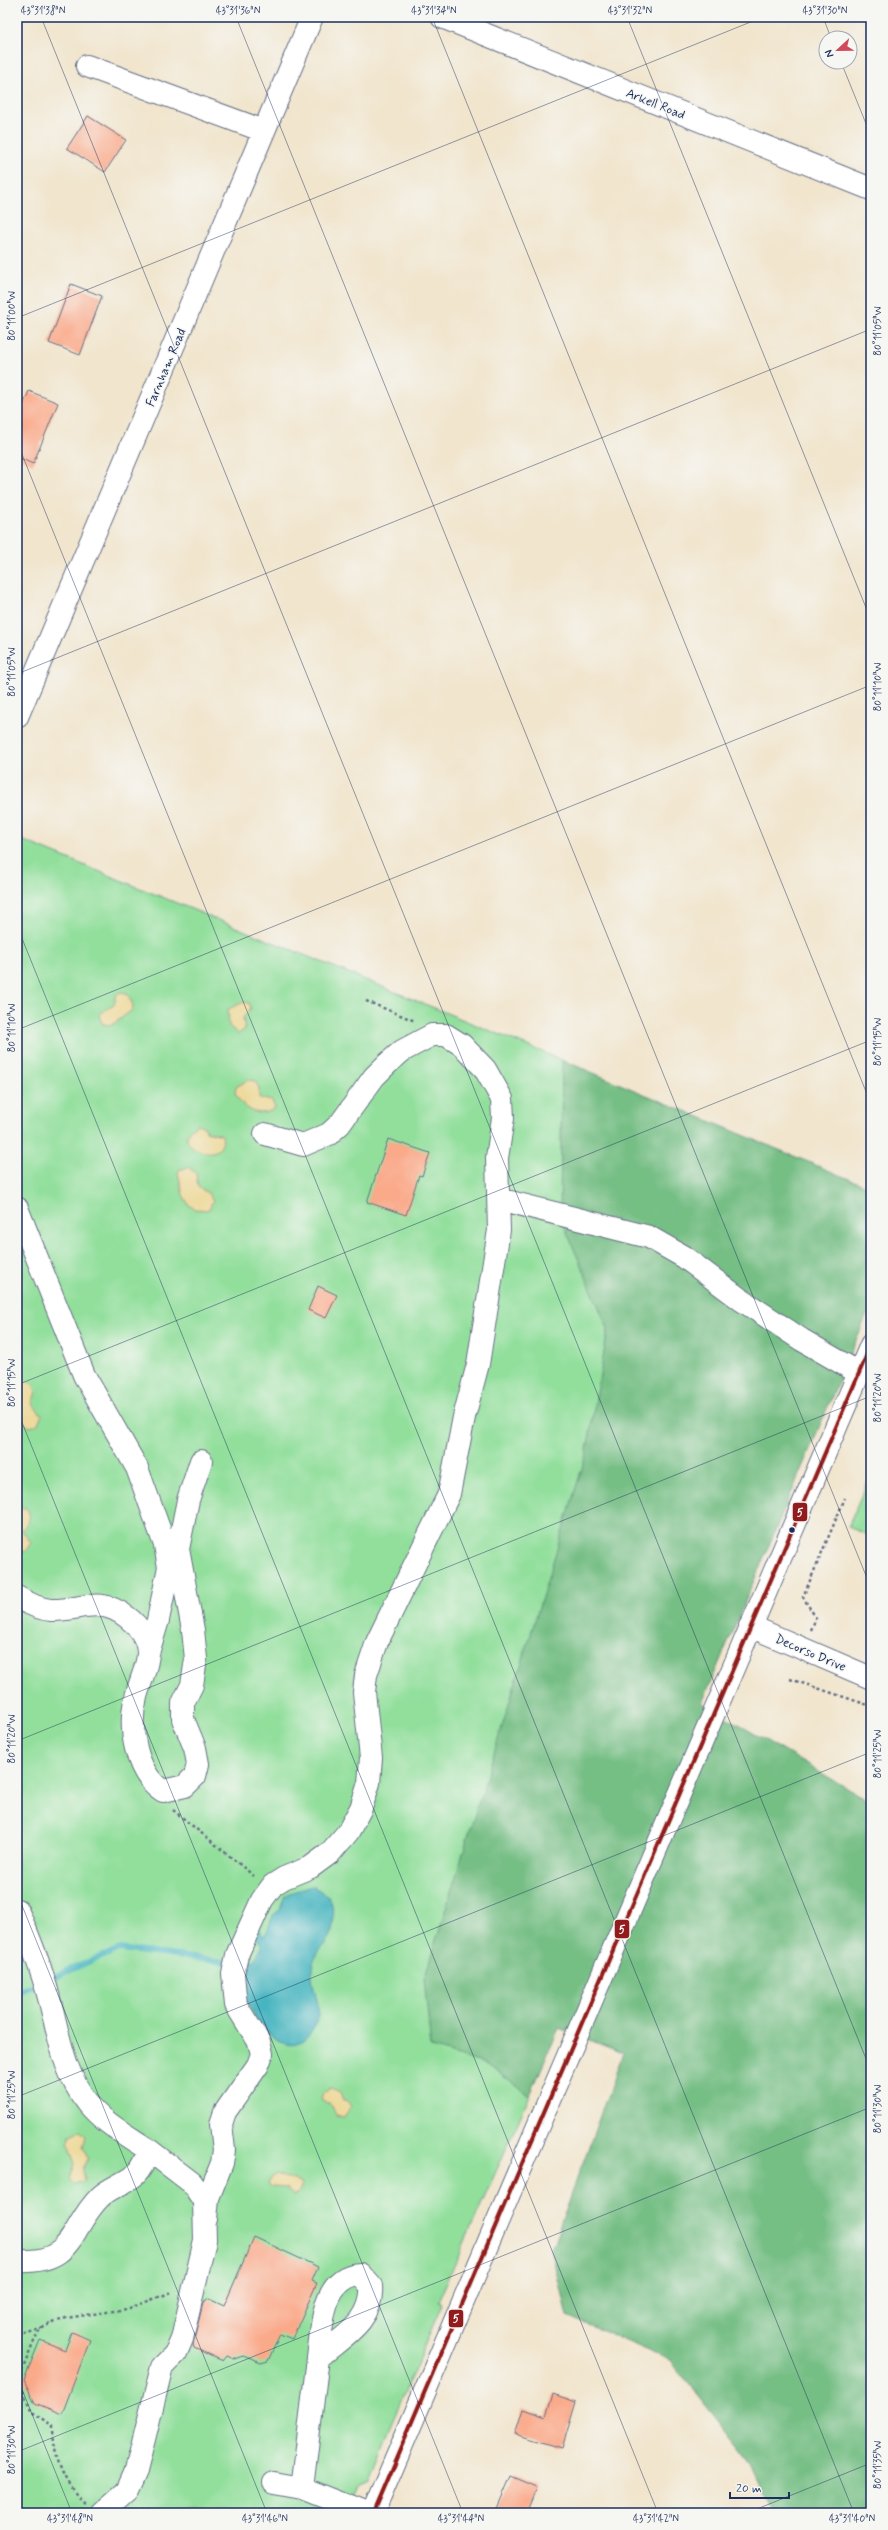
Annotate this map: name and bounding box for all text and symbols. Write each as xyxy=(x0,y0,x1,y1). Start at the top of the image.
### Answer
text: 43°31'38"N xyxy=(21,4,66,18)
text: 43°31'36"N xyxy=(216,4,261,18)
text: 43°31'34"N xyxy=(411,4,457,18)
text: 43°31'32"N xyxy=(608,4,653,18)
text: 43°31'30"N xyxy=(803,4,848,18)
north arrow xyxy=(818,30,858,70)
text: N xyxy=(822,47,838,59)
street label: Arkell Road xyxy=(623,85,688,124)
text: 80°11'00"W xyxy=(5,291,19,341)
text: 80°11'05"W xyxy=(871,306,885,356)
street label: Farnham Road xyxy=(142,326,191,409)
text: 80°11'05"W xyxy=(5,647,19,697)
text: 80°11'10"W xyxy=(871,663,885,711)
text: 80°11'10"W xyxy=(5,1004,19,1052)
text: 80°11'15"W xyxy=(871,1018,885,1066)
text: 80°11'15"W xyxy=(5,1359,19,1407)
text: 80°11'20"W xyxy=(871,1374,885,1422)
line badge: 5 xyxy=(792,1502,808,1522)
text: 5 xyxy=(797,1506,804,1520)
unlabelled marker xyxy=(787,1525,797,1535)
street label: Decorso Drive xyxy=(772,1631,849,1676)
text: 80°11'20"W xyxy=(5,1715,19,1763)
text: 80°11'25"W xyxy=(871,1730,885,1778)
line badge: 5 xyxy=(614,1919,630,1939)
text: 5 xyxy=(619,1923,626,1937)
text: 80°11'25"W xyxy=(5,2071,19,2119)
text: 80°11'30"W xyxy=(871,2085,885,2133)
line badge: 5 xyxy=(448,2309,464,2328)
text: 5 xyxy=(453,2312,460,2326)
text: 80°11'30"W xyxy=(5,2426,19,2474)
text: 80°11'35"W xyxy=(871,2441,885,2489)
scale bar xyxy=(730,2474,789,2500)
text: 20 m xyxy=(736,2481,762,2497)
text: 43°31'48"N xyxy=(47,2512,93,2526)
text: 43°31'46"N xyxy=(242,2512,288,2526)
text: 43°31'44"N xyxy=(438,2512,485,2526)
text: 43°31'42"N xyxy=(633,2512,679,2526)
text: 43°31'40"N xyxy=(829,2512,875,2526)

